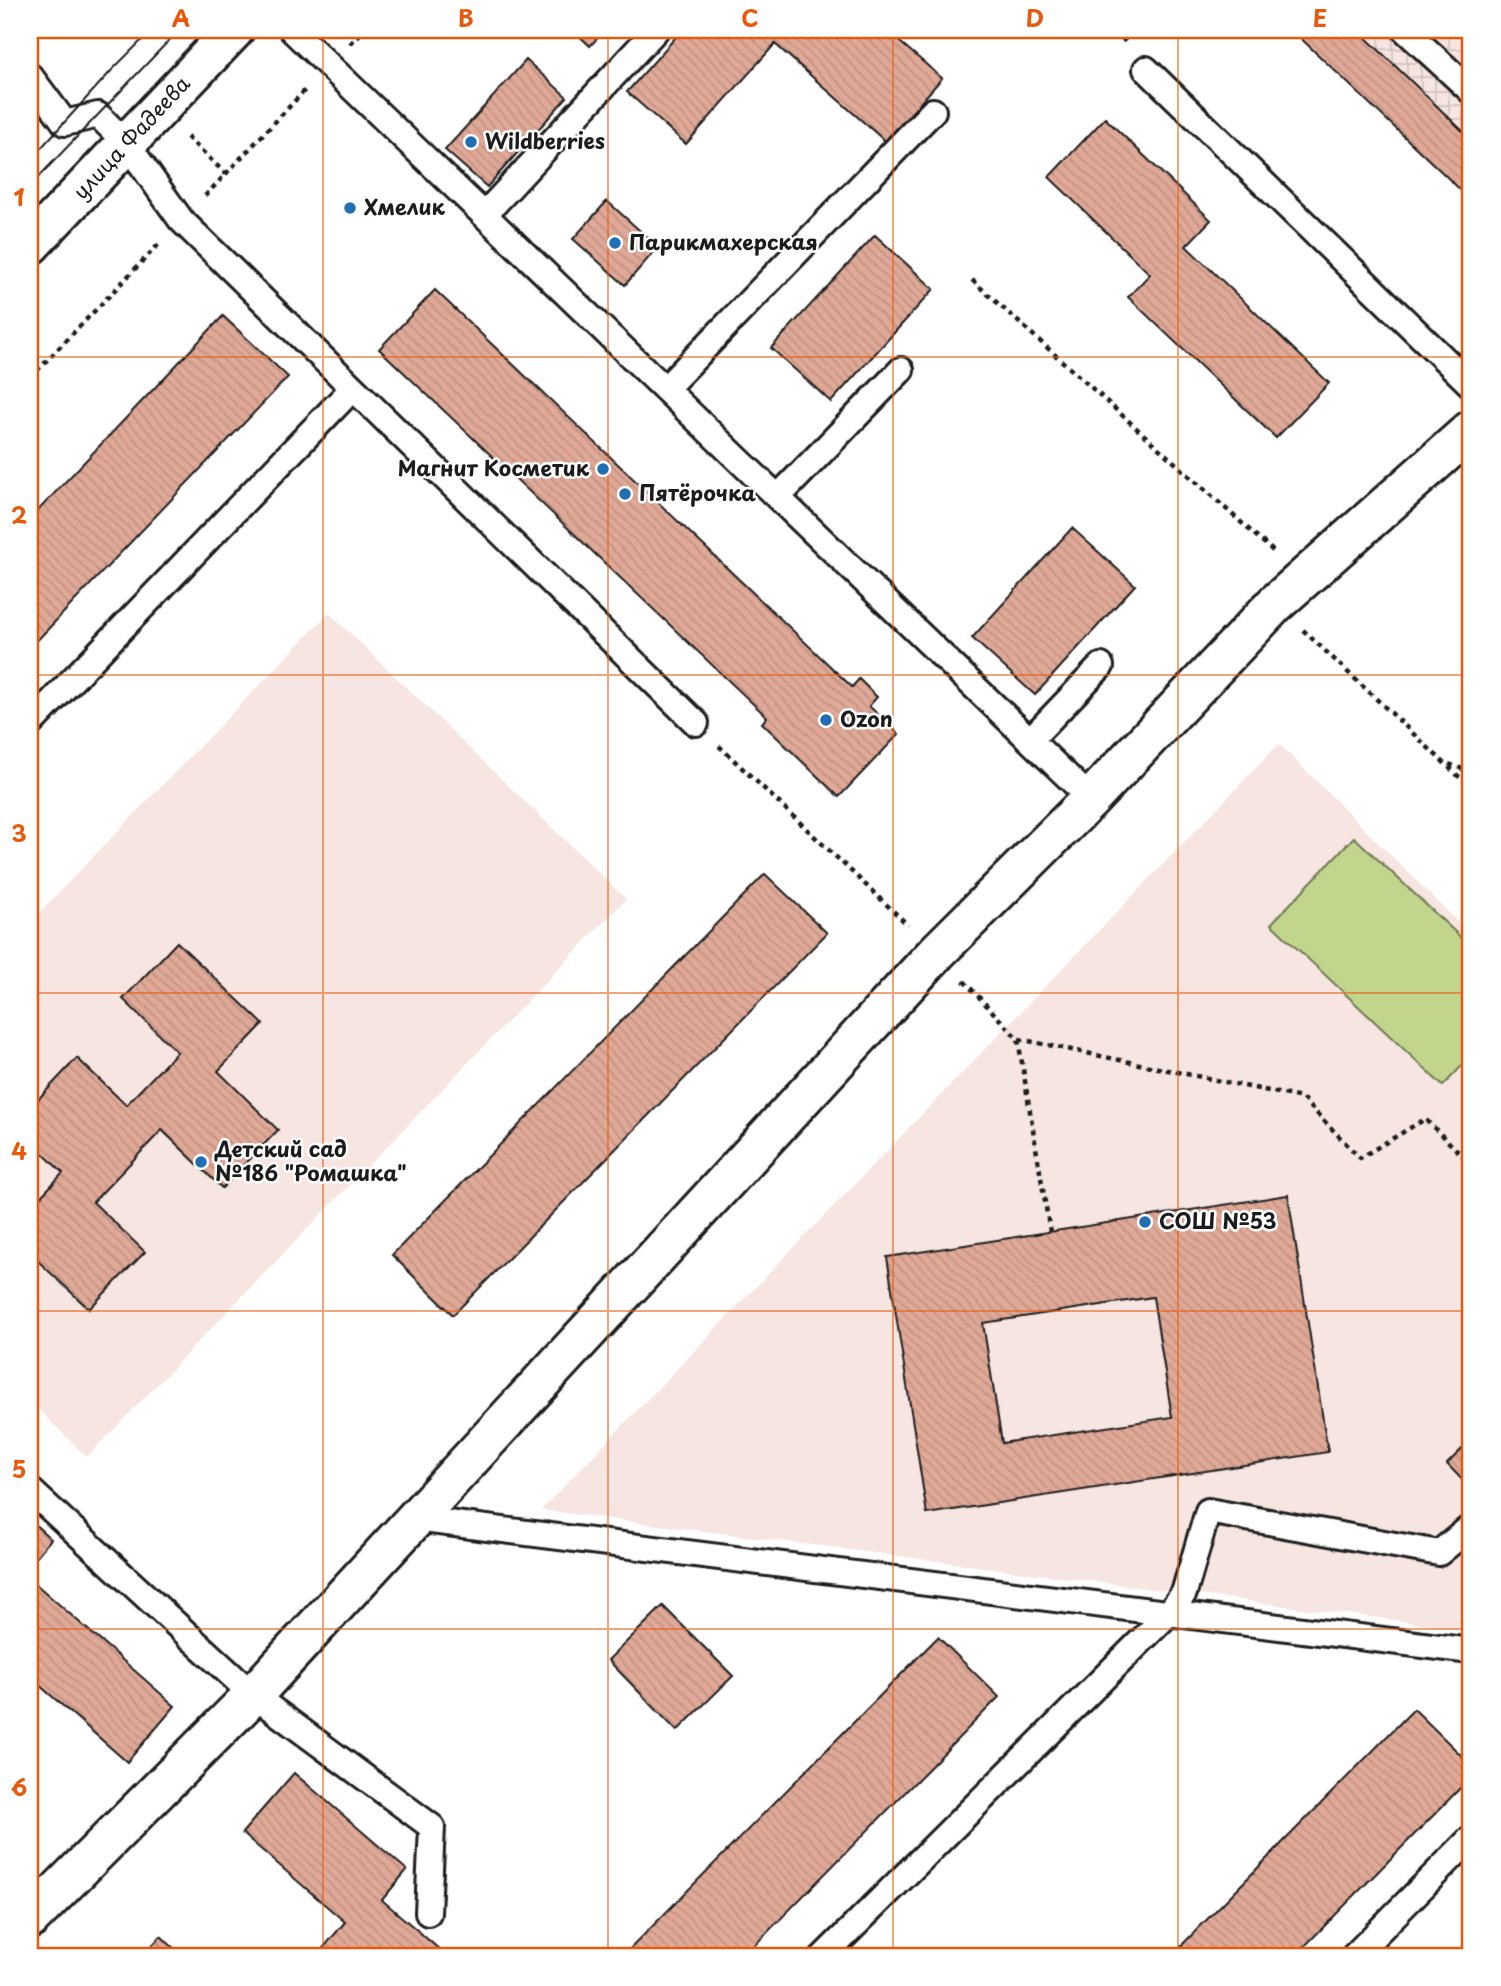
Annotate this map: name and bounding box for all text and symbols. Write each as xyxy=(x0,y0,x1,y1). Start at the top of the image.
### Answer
text: A xyxy=(172,0,190,35)
text: B xyxy=(458,0,474,35)
text: C xyxy=(741,0,759,35)
text: D xyxy=(1026,0,1044,35)
text: E xyxy=(1313,0,1327,35)
street label: улица Фадеева xyxy=(65,68,197,206)
place label: Wildberries xyxy=(485,124,605,156)
marker: Wildberries xyxy=(463,134,479,150)
text: 1 xyxy=(14,179,25,214)
place label: Хмелик xyxy=(364,190,446,222)
marker: Хмелик xyxy=(342,200,358,216)
place label: Парикмахерская xyxy=(629,225,818,257)
marker: Парикмахерская xyxy=(607,235,623,251)
place label: Магнит Косметик xyxy=(398,451,590,483)
marker: Магнит Косметик xyxy=(595,461,611,477)
place label: Пятёрочка xyxy=(639,476,756,508)
marker: Пятёрочка xyxy=(617,486,633,502)
text: 2 xyxy=(11,497,27,532)
place label: Ozon xyxy=(840,702,893,734)
marker: Ozon xyxy=(818,712,834,728)
text: 3 xyxy=(11,815,27,850)
place label: Детский сад №186 "Ромашка" xyxy=(214,1132,407,1188)
text: 4 xyxy=(11,1133,27,1168)
marker: Детский сад №186 "Ромашка" xyxy=(193,1154,209,1170)
place label: СОШ №53 xyxy=(1159,1204,1276,1236)
marker: СОШ №53 xyxy=(1137,1214,1153,1230)
text: 5 xyxy=(12,1451,26,1486)
text: 6 xyxy=(11,1769,27,1804)

